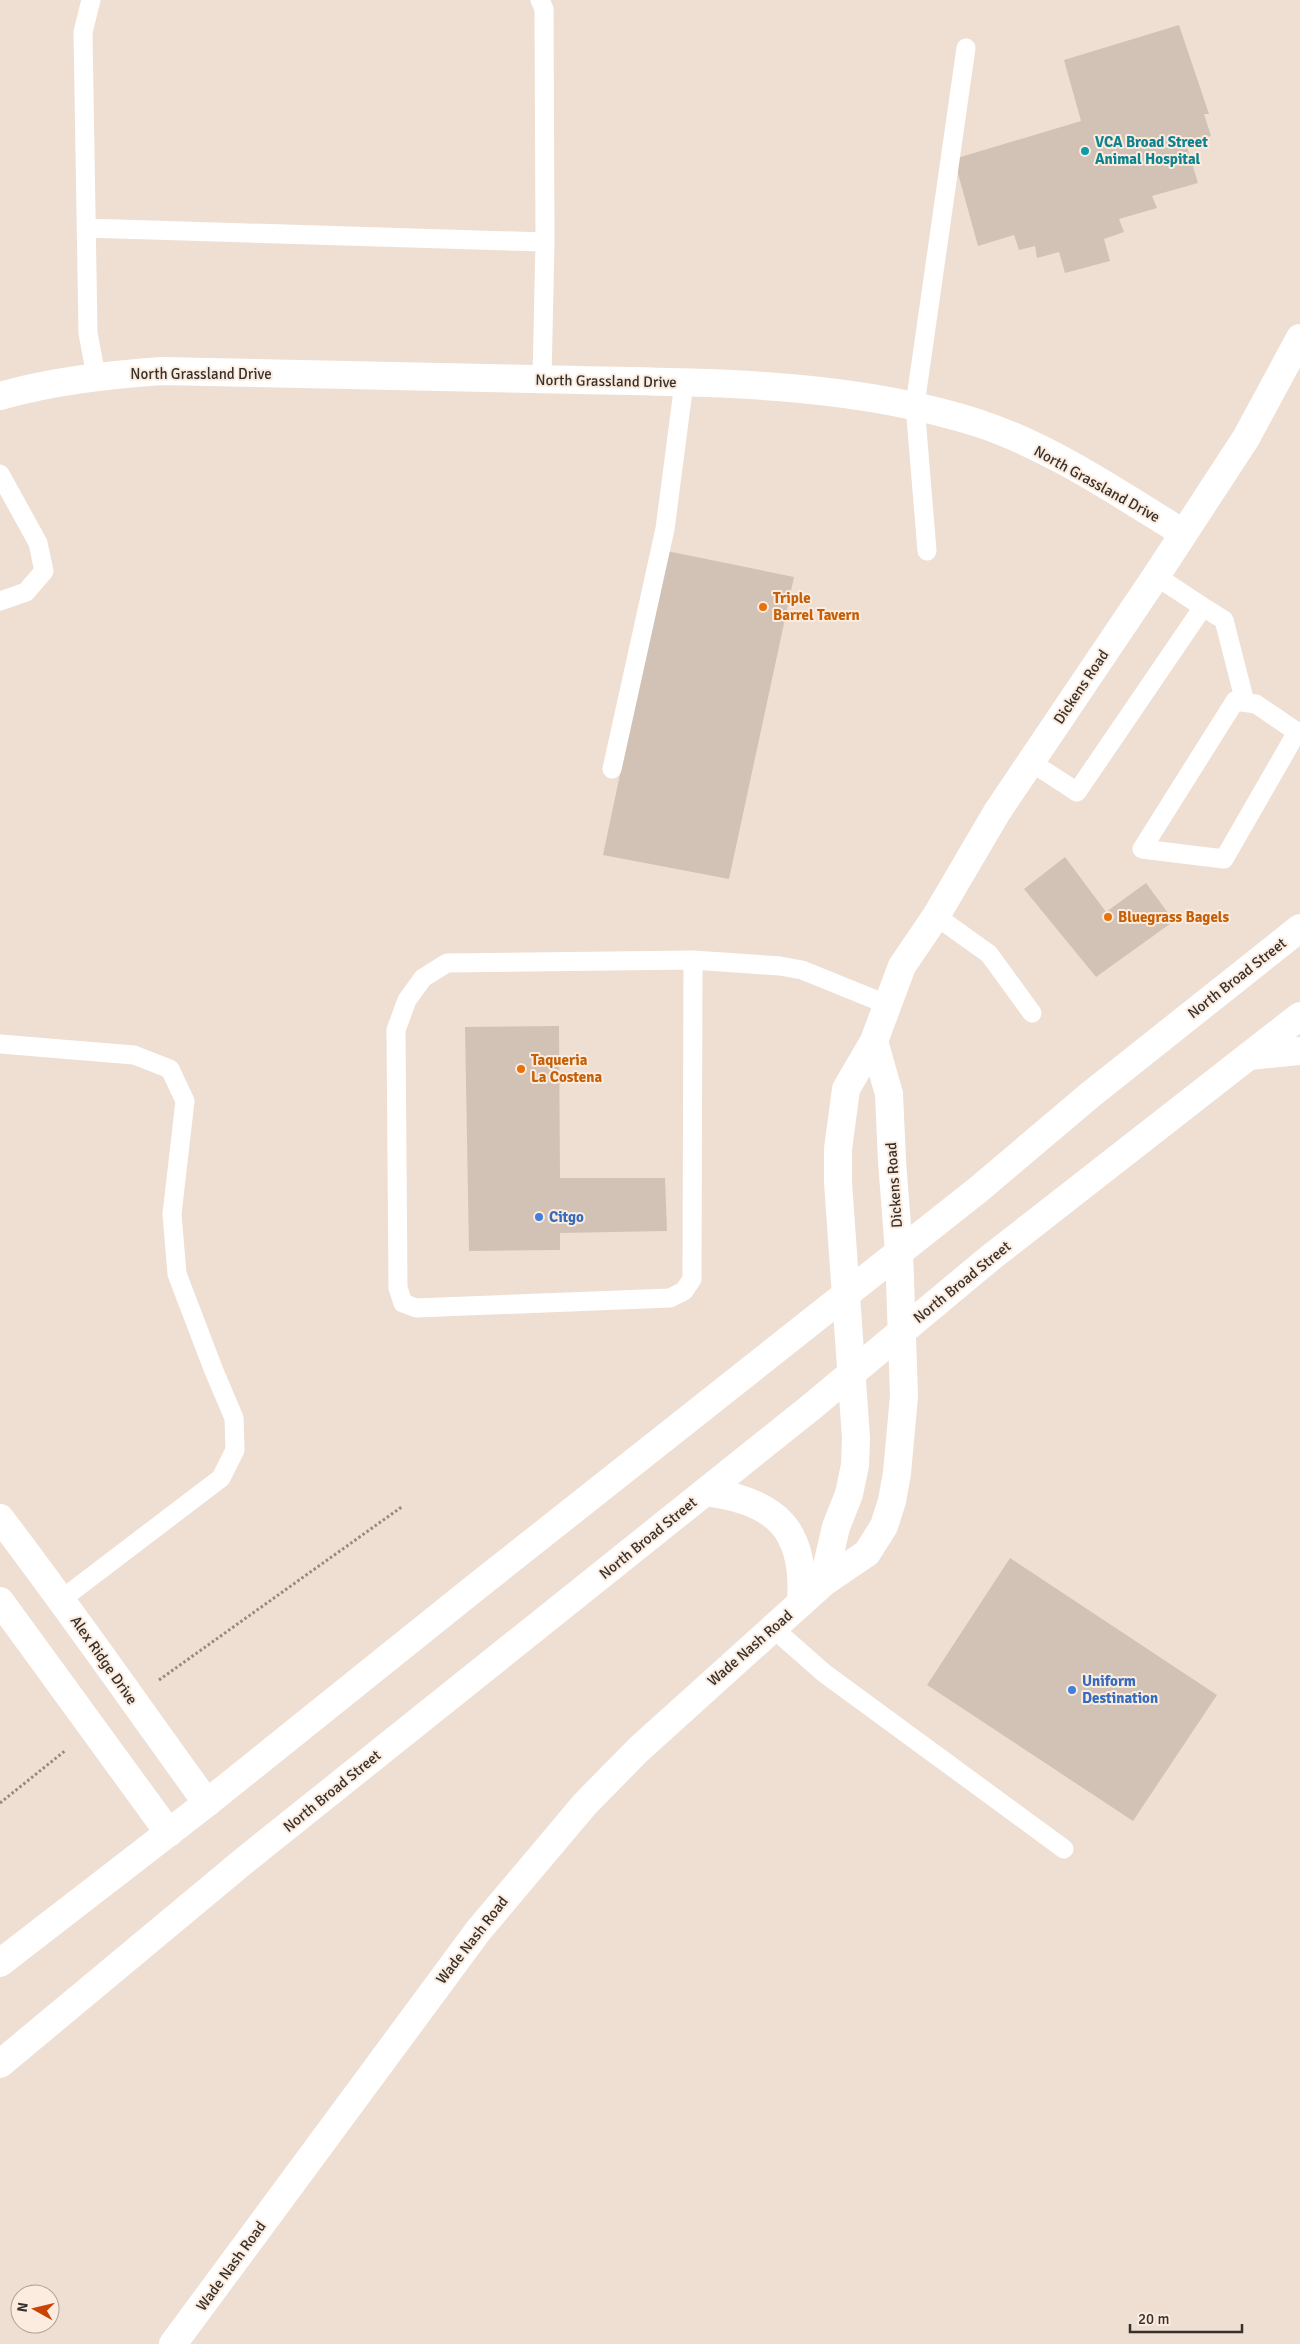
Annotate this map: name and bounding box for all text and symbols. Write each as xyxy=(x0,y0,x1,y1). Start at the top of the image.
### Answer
place label: VCA Broad Street Animal Hospital xyxy=(1095,133,1208,168)
marker: VCA Broad Street Animal Hospital xyxy=(1079,145,1091,157)
street label: North Grassland Drive xyxy=(130,365,272,383)
street label: North Grassland Drive xyxy=(535,371,677,391)
street label: North Grassland Drive xyxy=(1031,442,1163,526)
place label: Triple Barrel Tavern xyxy=(773,589,860,624)
marker: Triple Barrel Tavern xyxy=(757,601,769,613)
street label: Dickens Road xyxy=(1050,646,1112,728)
place label: Bluegrass Bagels xyxy=(1118,908,1230,926)
marker: Bluegrass Bagels xyxy=(1102,911,1114,923)
street label: North Broad Street xyxy=(1184,934,1290,1022)
place label: Taqueria La Costena xyxy=(531,1051,603,1086)
marker: Taqueria La Costena xyxy=(515,1063,527,1075)
street label: Dickens Road xyxy=(882,1142,906,1228)
place label: Citgo xyxy=(549,1208,584,1226)
marker: Citgo xyxy=(533,1211,545,1223)
street label: North Broad Street xyxy=(910,1237,1014,1327)
street label: North Broad Street xyxy=(596,1493,700,1583)
street label: Wade Nash Road xyxy=(704,1606,796,1690)
street label: Alex Ridge Drive xyxy=(67,1612,141,1708)
place label: Uniform Destination xyxy=(1082,1672,1158,1707)
marker: Uniform Destination xyxy=(1066,1684,1078,1696)
street label: North Broad Street xyxy=(280,1746,384,1836)
street label: Wade Nash Road xyxy=(432,1892,512,1987)
street label: Wade Nash Road xyxy=(192,2218,270,2314)
north arrow xyxy=(10,2284,60,2334)
text: N xyxy=(14,2301,32,2313)
scale bar xyxy=(1130,2302,1242,2334)
text: 20 m xyxy=(1138,2310,1169,2328)

